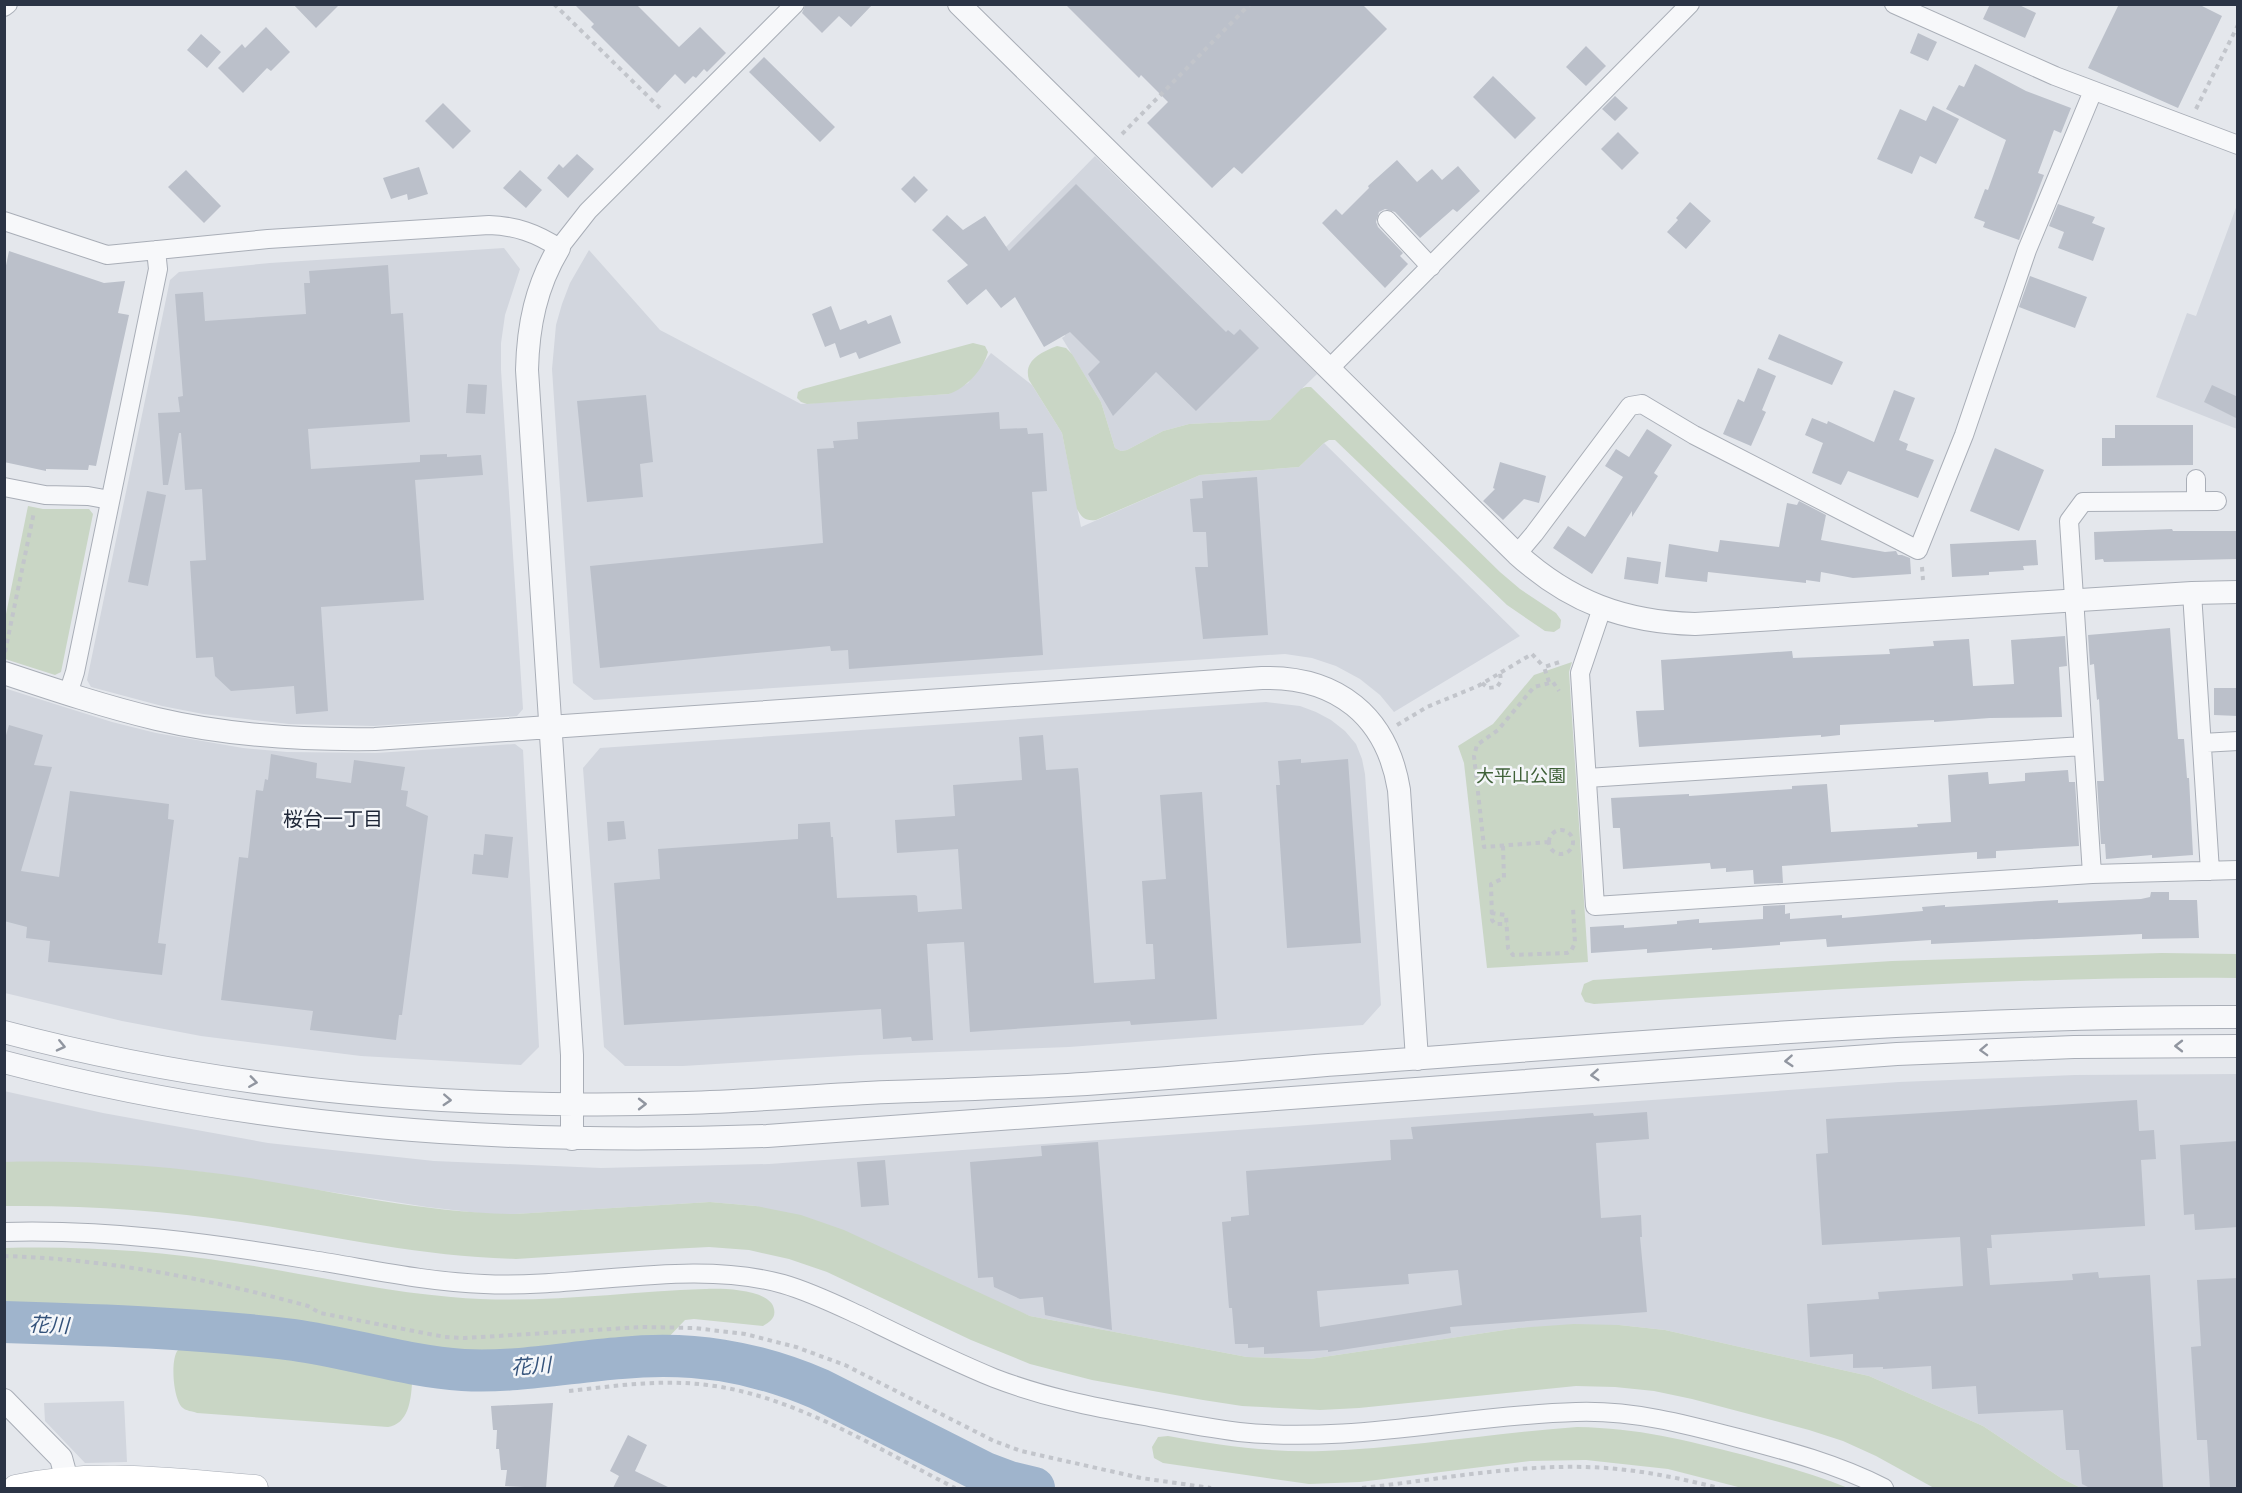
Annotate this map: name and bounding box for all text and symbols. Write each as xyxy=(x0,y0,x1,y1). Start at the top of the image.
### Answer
park label: 大平山公園 xyxy=(1476,764,1566,786)
district label: 桜台一丁目 xyxy=(283,806,383,830)
one-way arrow xyxy=(56,1039,66,1052)
one-way arrow xyxy=(2175,1040,2184,1052)
one-way arrow xyxy=(1980,1044,1989,1056)
one-way arrow xyxy=(1785,1054,1794,1067)
one-way arrow xyxy=(1590,1069,1599,1082)
one-way arrow xyxy=(248,1075,257,1087)
one-way arrow xyxy=(442,1094,451,1107)
one-way arrow xyxy=(637,1098,646,1110)
water label: 花川 xyxy=(29,1311,71,1337)
water label: 花川 xyxy=(510,1351,554,1378)

